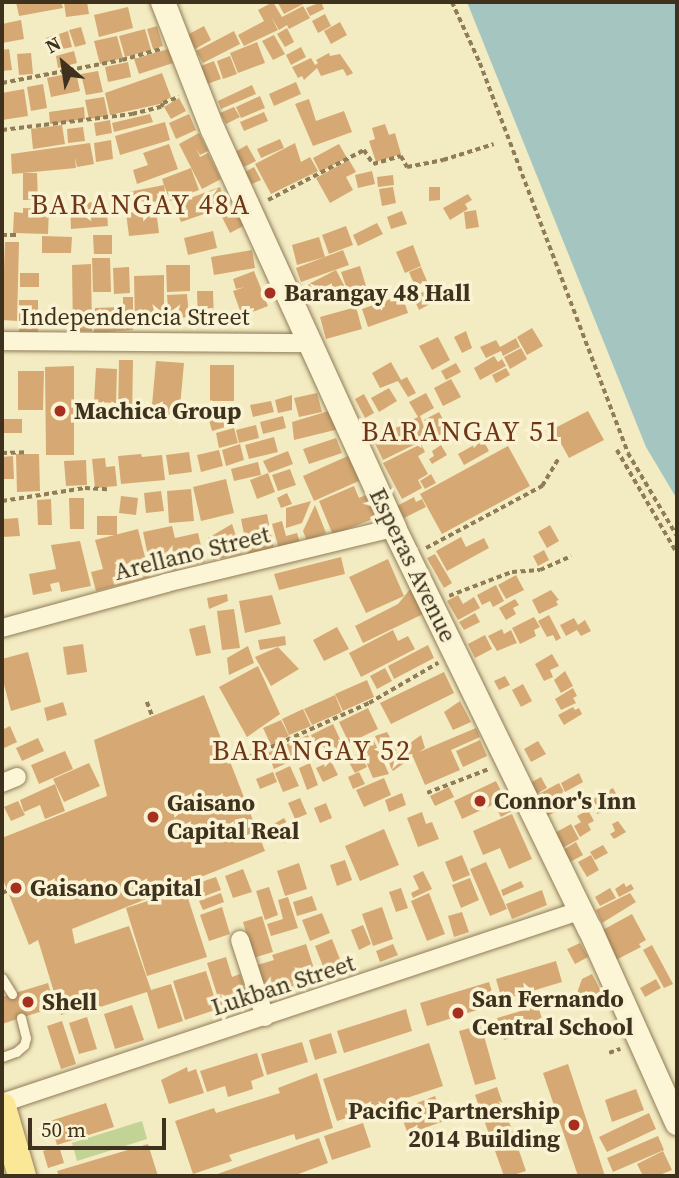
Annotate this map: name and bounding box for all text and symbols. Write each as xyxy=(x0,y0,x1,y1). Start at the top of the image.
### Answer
north arrow xyxy=(28,28,98,98)
text: N xyxy=(40,30,65,59)
district label: BARANGAY 48A xyxy=(32,187,250,221)
place label: Barangay 48 Hall xyxy=(284,279,471,307)
marker: Barangay 48 Hall xyxy=(262,285,278,301)
street label: Independencia Street xyxy=(21,303,249,331)
place label: Machica Group xyxy=(74,397,241,425)
marker: Machica Group xyxy=(52,403,68,419)
district label: BARANGAY 51 xyxy=(362,414,560,448)
street label: Esperas Avenue xyxy=(363,483,463,647)
street label: Arellano Street xyxy=(111,520,273,586)
district label: BARANGAY 52 xyxy=(213,733,411,767)
place label: Connor's Inn xyxy=(494,787,636,815)
place label: Gaisano Capital Real xyxy=(167,789,300,845)
marker: Connor's Inn xyxy=(472,793,488,809)
marker: Gaisano Capital Real xyxy=(145,809,161,825)
place label: Gaisano Capital xyxy=(30,874,202,902)
marker: Gaisano Capital xyxy=(8,880,24,896)
street label: Lukban Street xyxy=(208,948,358,1022)
place label: San Fernando Central School xyxy=(472,985,633,1041)
place label: Shell xyxy=(42,988,97,1016)
marker: Shell xyxy=(20,994,36,1010)
marker: San Fernando Central School xyxy=(450,1005,466,1021)
place label: Pacific Partnership 2014 Building xyxy=(348,1097,560,1153)
scale bar xyxy=(32,1104,170,1148)
text: 50 m xyxy=(41,1115,86,1144)
marker: Pacific Partnership 2014 Building xyxy=(566,1117,582,1133)

